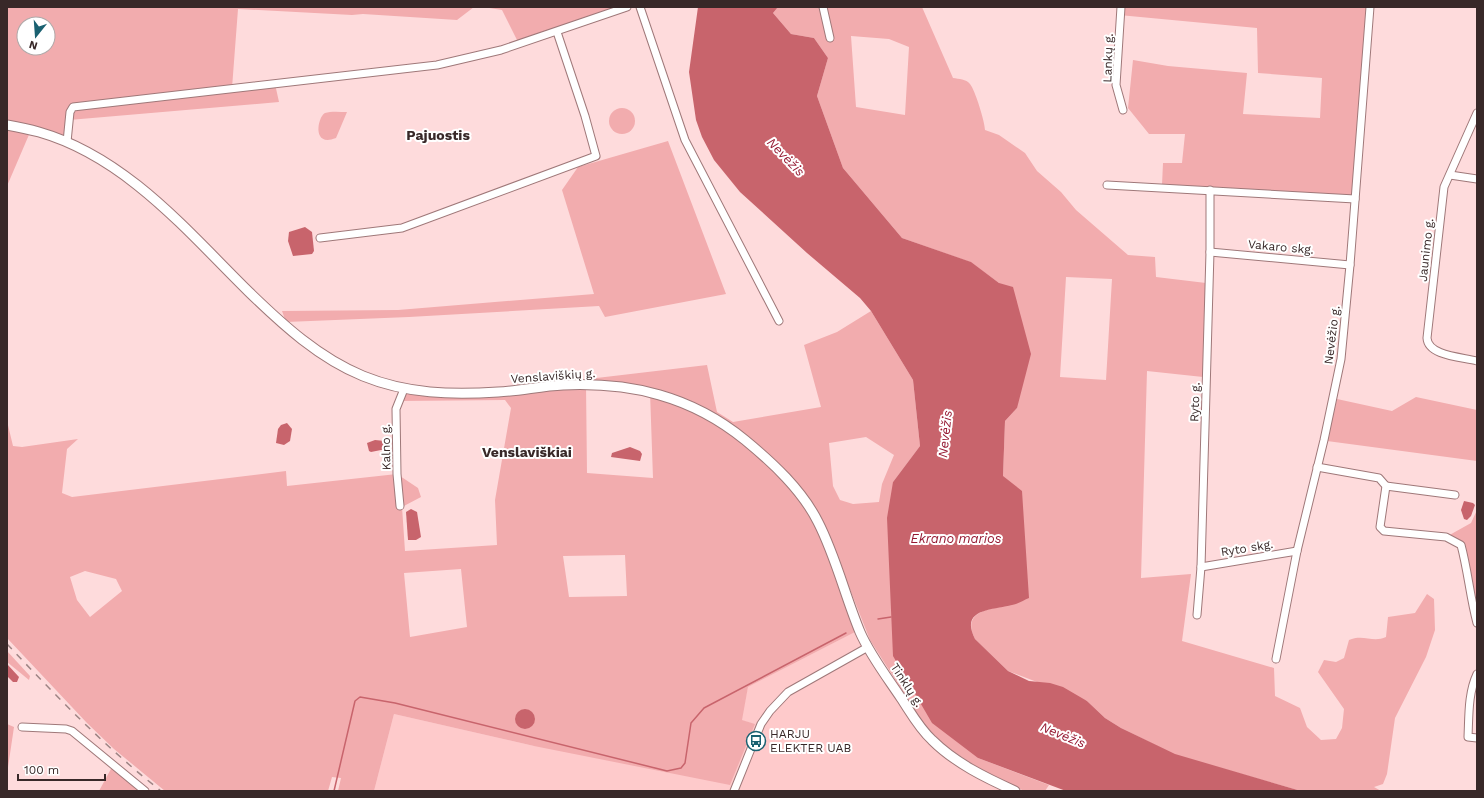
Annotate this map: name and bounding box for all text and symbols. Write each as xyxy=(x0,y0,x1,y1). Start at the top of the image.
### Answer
north arrow xyxy=(16,16,56,56)
street label: Lankų g. xyxy=(1100,33,1116,83)
text: N xyxy=(27,38,39,52)
district label: Pajuostis xyxy=(406,127,470,143)
water label: Nevėžis xyxy=(764,135,808,179)
street label: Jaunimo g. xyxy=(1416,218,1436,282)
street label: Vakaro skg. xyxy=(1247,237,1315,257)
street label: Nevėžio g. xyxy=(1321,305,1343,365)
street label: Venslaviškių g. xyxy=(510,366,596,386)
street label: Ryto g. xyxy=(1187,382,1203,422)
water label: Nevėžis xyxy=(935,409,955,458)
street label: Kalno g. xyxy=(379,424,393,470)
district label: Venslaviškiai xyxy=(482,444,572,460)
water label: Ekrano marios xyxy=(911,531,1002,546)
street label: Ryto skg. xyxy=(1220,537,1274,559)
street label: Tinklų g. xyxy=(888,661,926,709)
water label: Nevėžis xyxy=(1038,719,1088,751)
place label: HARJU ELEKTER UAB xyxy=(770,727,851,755)
bus stop icon: HARJU ELEKTER UAB xyxy=(745,730,767,752)
scale bar xyxy=(18,756,105,782)
text: 100 m xyxy=(24,763,59,777)

